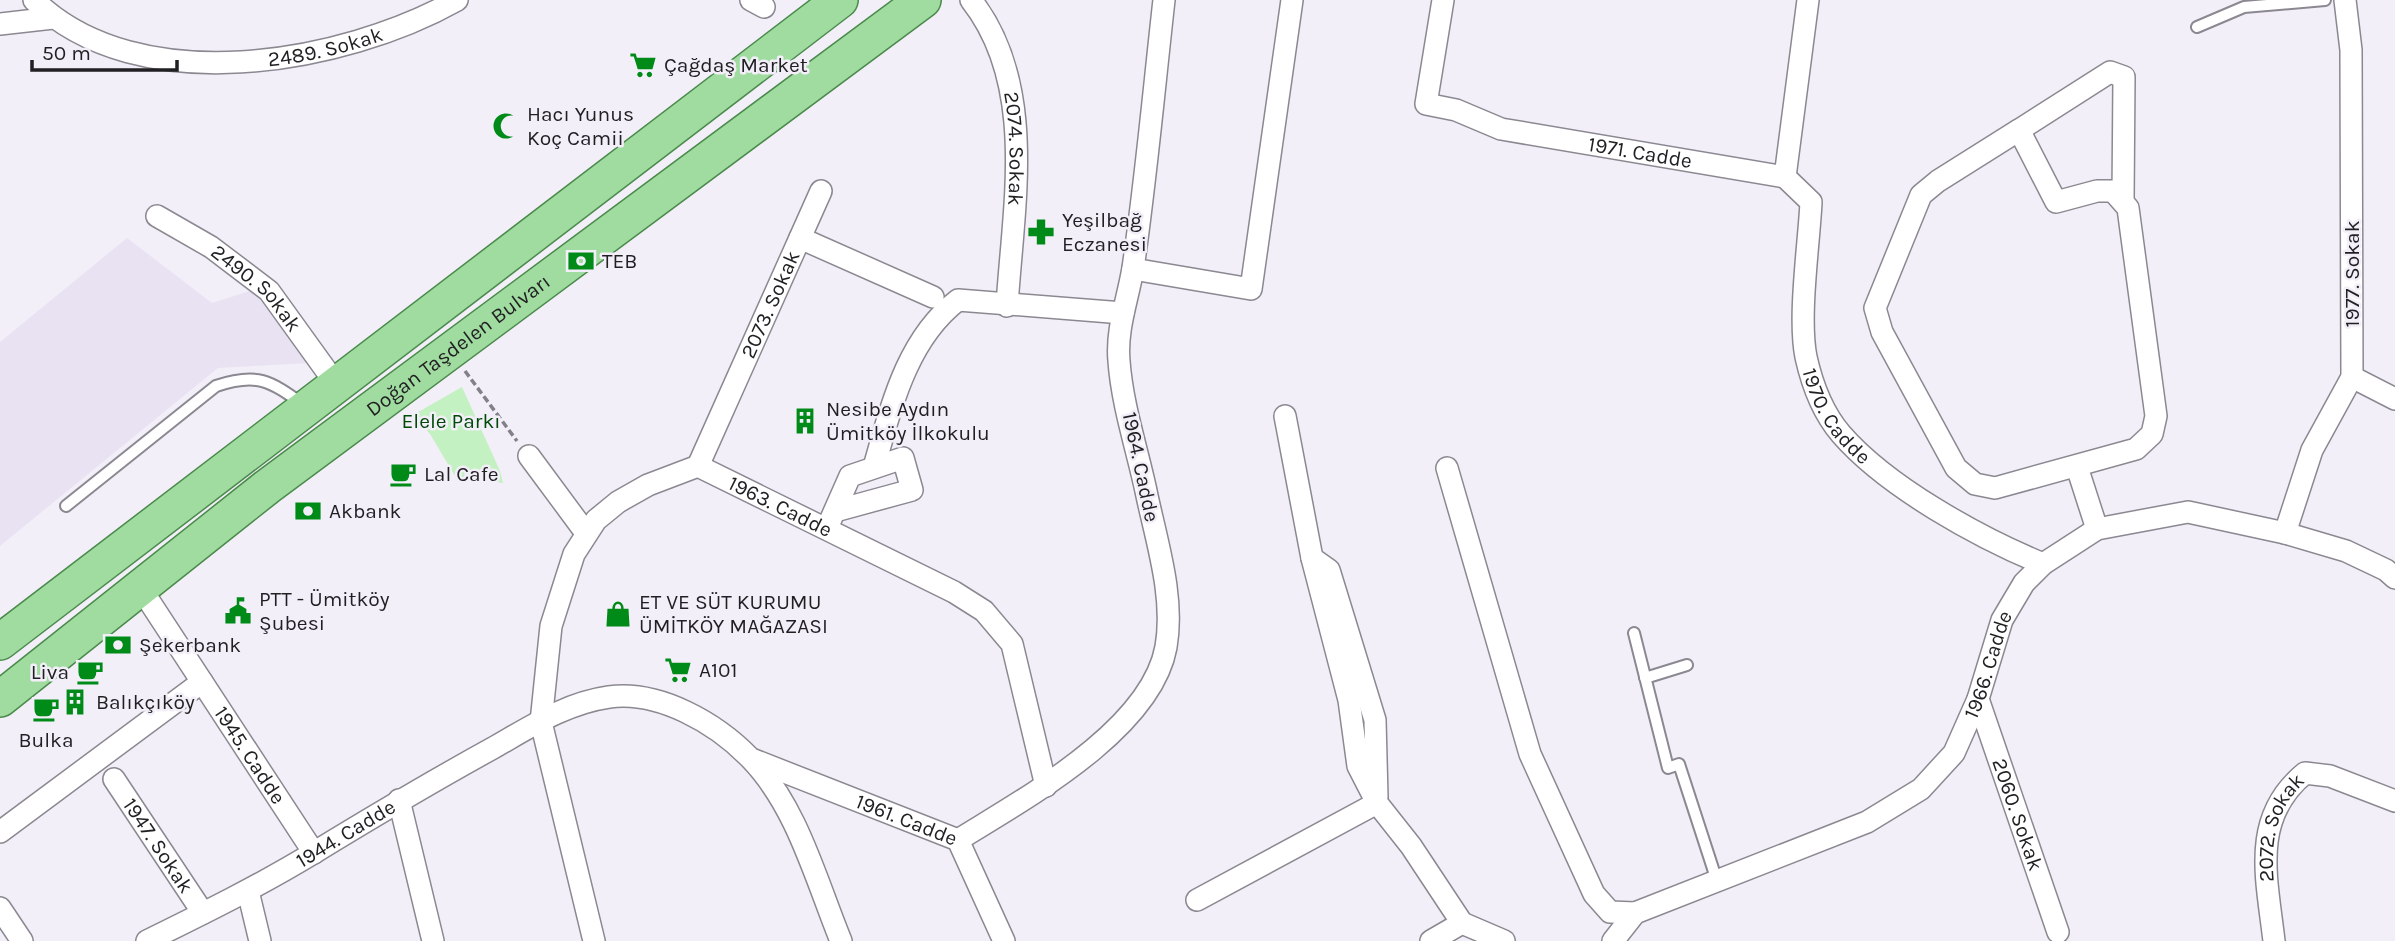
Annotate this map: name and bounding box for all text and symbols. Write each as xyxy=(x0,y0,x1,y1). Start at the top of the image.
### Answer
street label: 2489. Sokak xyxy=(266,22,386,71)
scale bar xyxy=(32,28,177,72)
text: 50 m xyxy=(42,41,91,65)
supermarket icon: Çağdaş Market xyxy=(628,50,658,80)
place label: Çağdaş Market xyxy=(664,53,808,77)
street label: 2074. Sokak xyxy=(999,90,1029,206)
place label: Hacı Yunus Koç Camii xyxy=(527,102,634,150)
mosque icon: Hacı Yunus Koç Camii xyxy=(491,111,521,141)
street label: 1971. Cadde xyxy=(1587,132,1694,173)
place label: Yeşilbağ Eczanesi xyxy=(1062,208,1147,256)
pharmacy icon: Yeşilbağ Eczanesi xyxy=(1026,217,1056,247)
street label: 1977. Sokak xyxy=(2340,220,2364,327)
street label: 2490. Sokak xyxy=(206,239,306,337)
bank icon: TEB xyxy=(566,246,596,276)
street label: 2073. Sokak xyxy=(736,247,805,362)
place label: TEB xyxy=(602,249,637,273)
street label: Doğan Taşdelen Bulvarı xyxy=(361,269,555,421)
street label: 1970. Cadde xyxy=(1797,366,1875,469)
place label: Nesibe Aydın Ümitköy İlkokulu xyxy=(826,397,990,445)
building icon: Nesibe Aydın Ümitköy İlkokulu xyxy=(790,406,820,436)
park label: Elele Parkı xyxy=(402,409,500,433)
street label: 1964. Cadde xyxy=(1118,410,1164,524)
cafe icon: Lal Cafe xyxy=(388,459,418,489)
place label: Lal Cafe xyxy=(424,462,499,486)
street label: 1963. Cadde xyxy=(725,471,836,542)
bank icon: Akbank xyxy=(293,496,323,526)
place label: Akbank xyxy=(329,499,402,523)
place label: PTT - Ümitköy Şubesi xyxy=(259,587,390,635)
place label: ET VE SÜT KURUMU ÜMİTKÖY MAĞAZASI xyxy=(639,590,828,638)
public building icon: PTT - Ümitköy Şubesi xyxy=(223,596,253,626)
shop icon: ET VE SÜT KURUMU ÜMİTKÖY MAĞAZASI xyxy=(603,599,633,629)
street label: 1966. Cadde xyxy=(1959,606,2017,722)
bank icon: Şekerbank xyxy=(103,630,133,660)
place label: Şekerbank xyxy=(139,633,241,657)
supermarket icon: A101 xyxy=(663,655,693,685)
cafe icon: Liva xyxy=(75,657,105,687)
place label: A101 xyxy=(699,658,737,682)
place label: Liva xyxy=(31,660,69,684)
building icon: Balıkçıköy xyxy=(60,687,90,717)
place label: Balıkçıköy xyxy=(96,690,195,714)
cafe icon: Bulka xyxy=(31,694,61,724)
street label: 1945. Cadde xyxy=(209,702,291,808)
place label: Bulka xyxy=(18,728,74,752)
street label: 2060. Sokak xyxy=(1987,755,2048,874)
street label: 2072. Sokak xyxy=(2254,768,2309,883)
street label: 1961. Cadde xyxy=(852,789,961,851)
street label: 1947. Sokak xyxy=(118,794,198,898)
street label: 1944. Cadde xyxy=(292,794,400,873)

